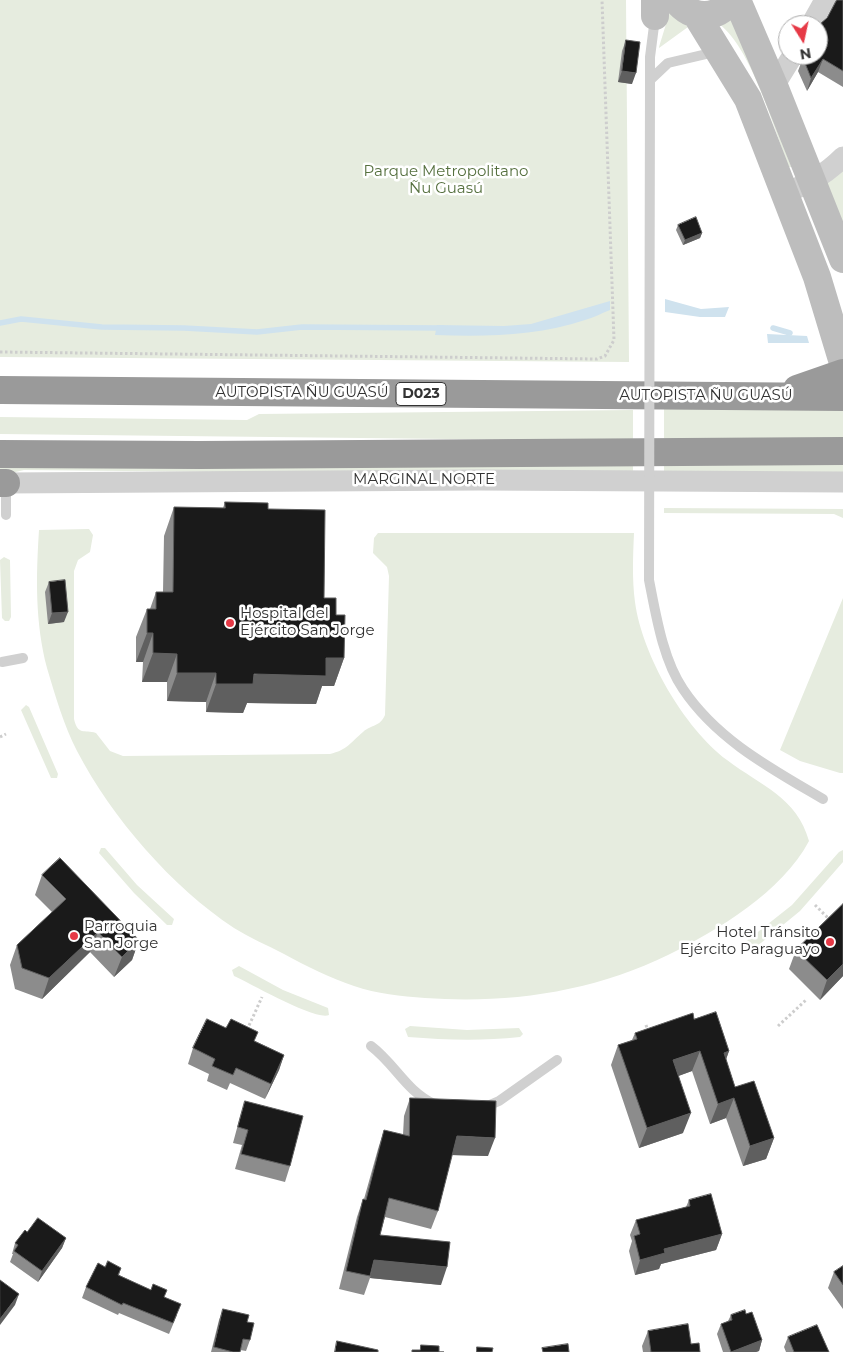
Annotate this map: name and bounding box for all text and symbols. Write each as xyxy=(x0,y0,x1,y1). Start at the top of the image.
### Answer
north arrow xyxy=(778,15,828,65)
text: N xyxy=(798,44,813,64)
park label: Parque Metropolitano Ñu Guasú xyxy=(364,163,528,198)
road number: D023 xyxy=(396,382,446,406)
street label: AUTOPISTA ÑU GUASÚ xyxy=(215,384,389,402)
street label: AUTOPISTA ÑU GUASÚ xyxy=(619,387,793,405)
street label: MARGINAL NORTE xyxy=(353,471,495,489)
place label: Hospital del Ejército San Jorge xyxy=(240,605,375,640)
marker: Hospital del Ejército San Jorge xyxy=(224,617,236,629)
place label: Parroquia San Jorge xyxy=(84,918,158,953)
place label: Hotel Tránsito Ejército Paraguayo xyxy=(680,924,820,959)
marker: Parroquia San Jorge xyxy=(68,930,80,942)
marker: Hotel Tránsito Ejército Paraguayo xyxy=(824,936,836,948)

